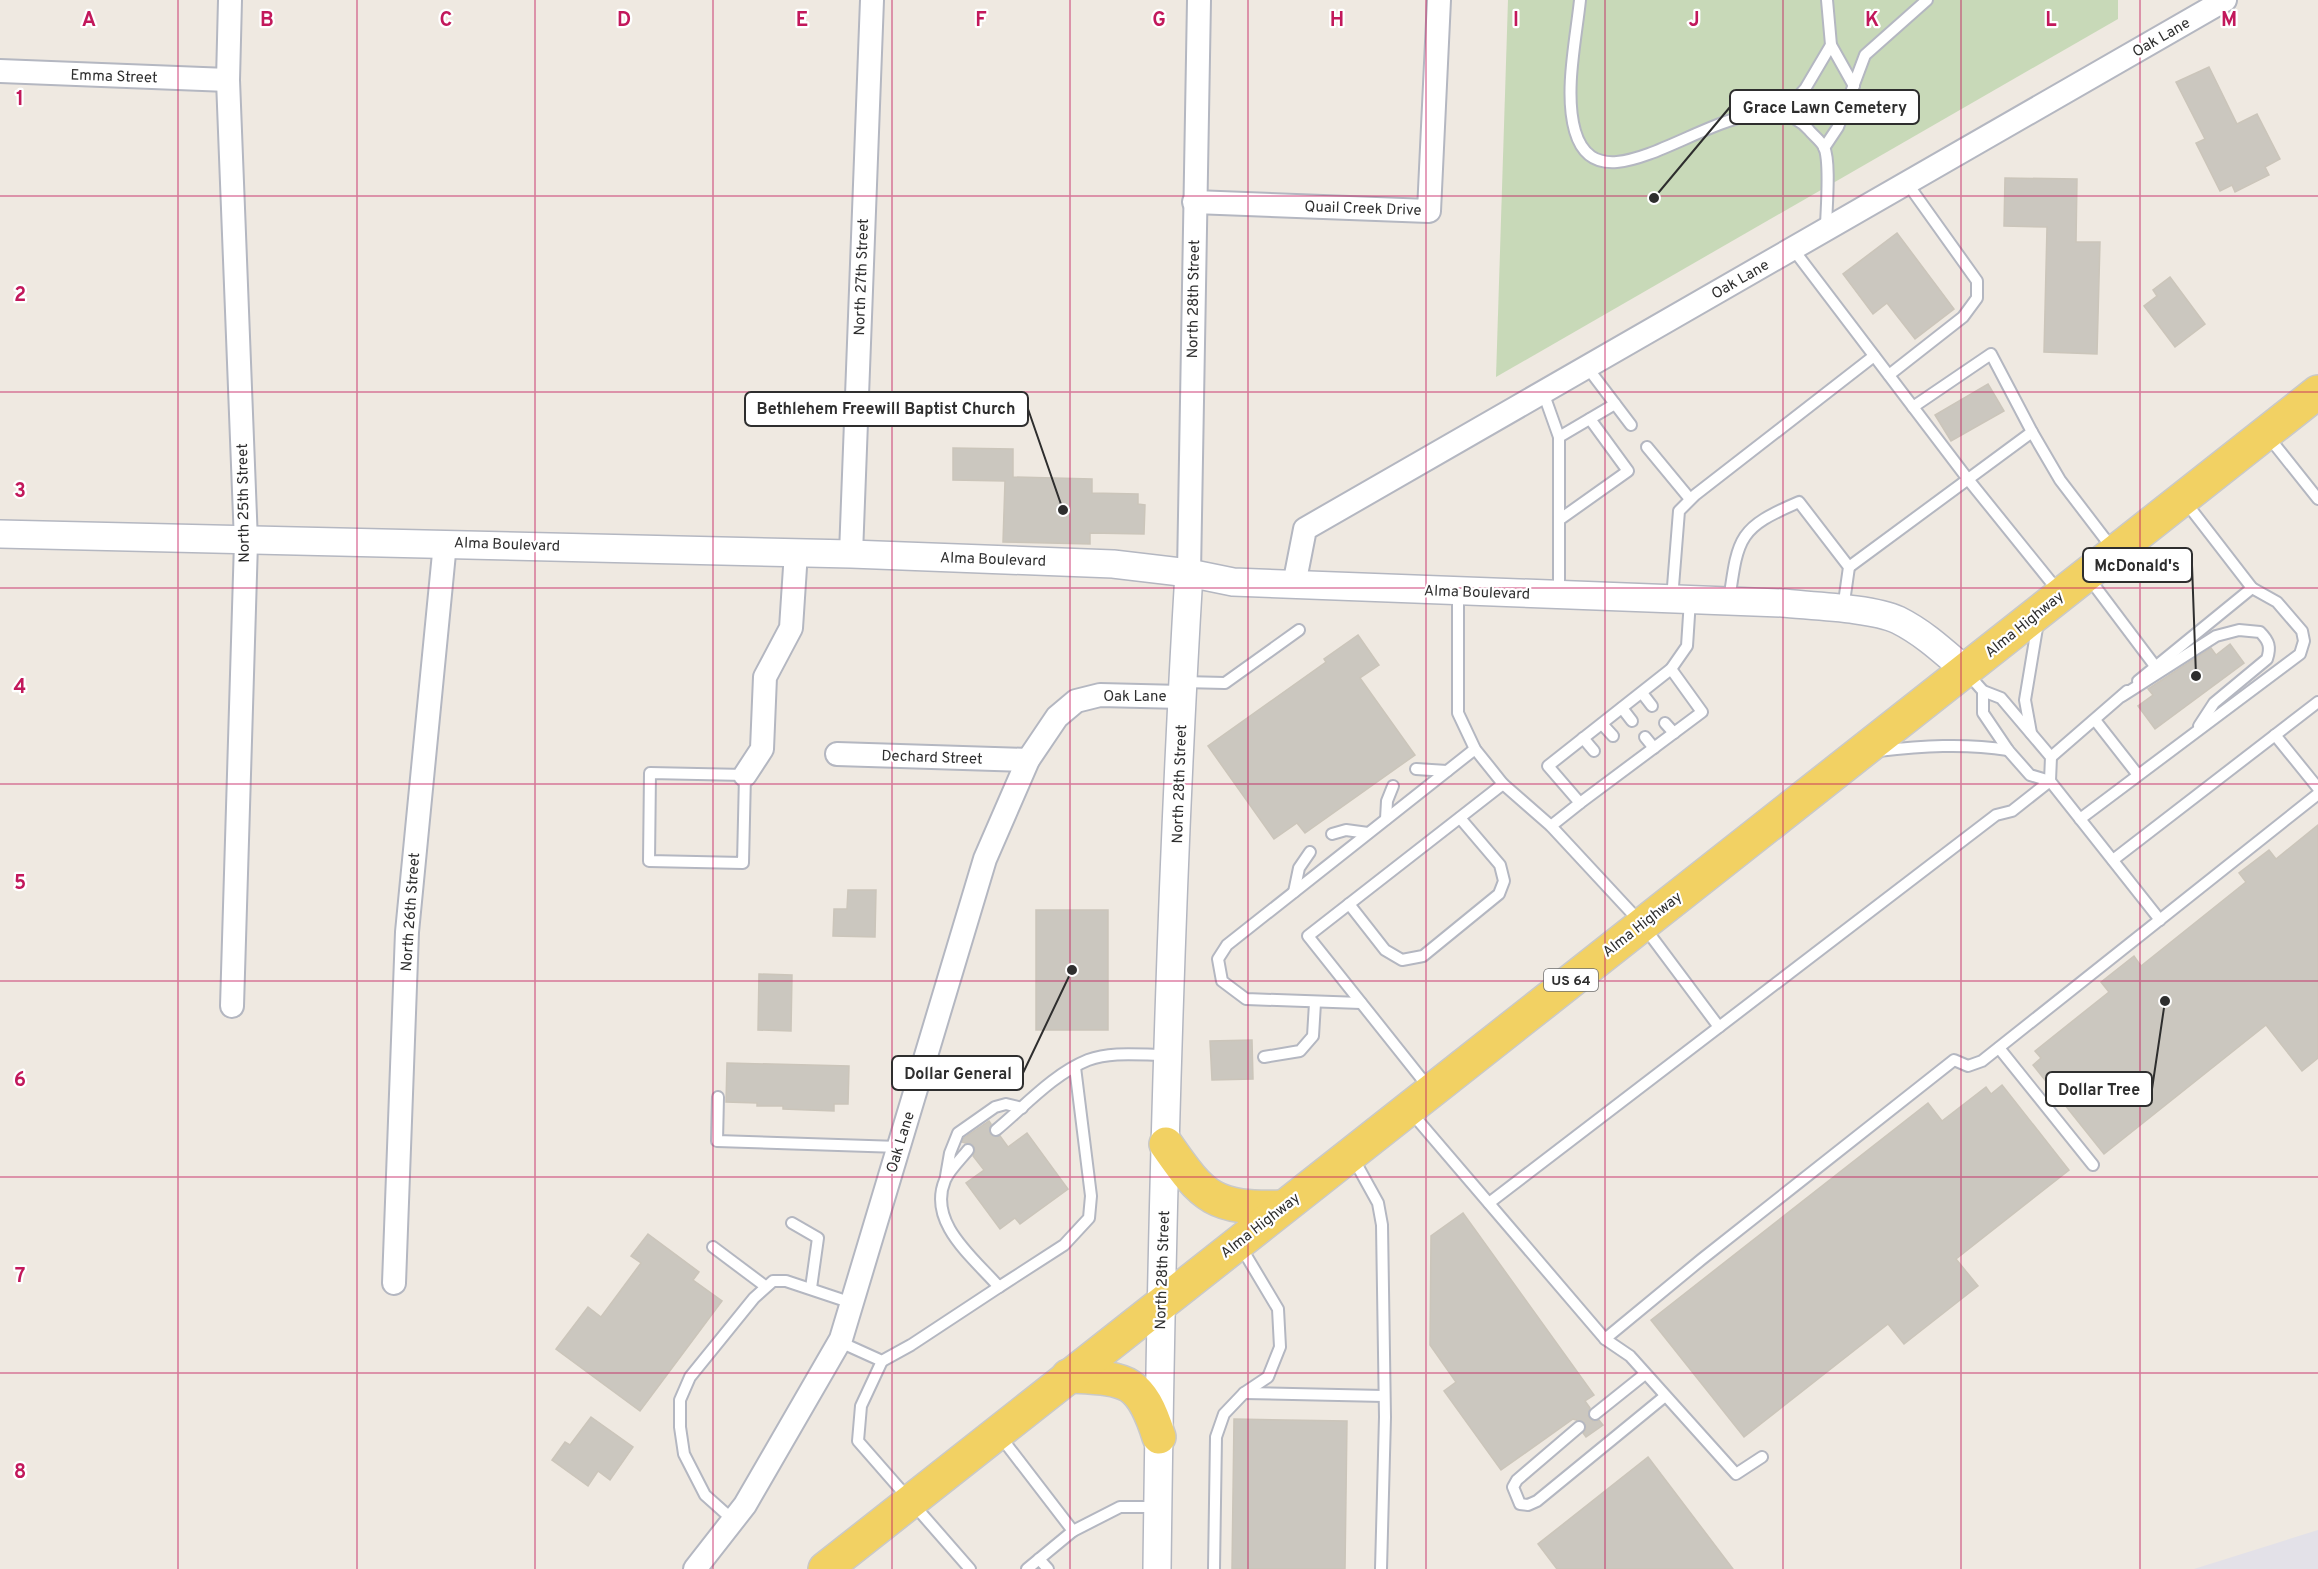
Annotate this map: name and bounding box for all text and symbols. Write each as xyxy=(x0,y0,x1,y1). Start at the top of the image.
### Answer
text: A xyxy=(82,8,96,34)
text: B xyxy=(260,8,274,34)
text: C xyxy=(440,8,452,34)
text: D xyxy=(617,8,631,34)
text: E xyxy=(796,8,808,34)
text: F xyxy=(975,8,987,34)
text: G xyxy=(1152,8,1166,34)
text: H xyxy=(1330,8,1344,34)
text: I xyxy=(1513,8,1519,34)
text: J xyxy=(1688,8,1700,34)
text: K xyxy=(1865,8,1879,34)
text: L xyxy=(2045,8,2057,34)
text: M xyxy=(2221,8,2237,34)
street label: Oak Lane xyxy=(2130,14,2194,62)
street label: Emma Street xyxy=(70,66,158,89)
text: 1 xyxy=(16,87,24,113)
callout: Grace Lawn Cemetery xyxy=(1730,90,1919,124)
text: Grace Lawn Cemetery xyxy=(1743,99,1907,119)
street label: Quail Creek Drive xyxy=(1304,198,1422,221)
street label: North 27th Street xyxy=(851,218,874,336)
street label: North 28th Street xyxy=(1184,239,1205,359)
street label: Oak Lane xyxy=(1709,256,1773,304)
text: 2 xyxy=(14,283,26,309)
callout: Bethlehem Freewill Baptist Church xyxy=(745,392,1028,426)
text: Bethlehem Freewill Baptist Church xyxy=(757,400,1015,420)
street label: North 25th Street xyxy=(234,443,255,563)
text: 3 xyxy=(14,479,26,505)
street label: Alma Boulevard xyxy=(454,534,560,557)
callout: McDonald's xyxy=(2083,548,2192,582)
street label: Alma Boulevard xyxy=(940,549,1046,572)
text: McDonald's xyxy=(2094,557,2180,577)
street label: Alma Boulevard xyxy=(1424,582,1530,605)
street label: Alma Highway xyxy=(1982,588,2068,663)
text: 4 xyxy=(14,675,26,701)
street label: Oak Lane xyxy=(1103,688,1167,707)
street label: North 28th Street xyxy=(1169,724,1192,844)
street label: Dechard Street xyxy=(881,747,983,770)
street label: North 26th Street xyxy=(398,852,425,972)
text: 5 xyxy=(14,871,26,897)
street label: Alma Highway xyxy=(1599,888,1687,962)
road number: US 64 xyxy=(1544,969,1598,991)
callout: Dollar General xyxy=(892,1056,1023,1090)
text: Dollar General xyxy=(904,1065,1012,1085)
text: 6 xyxy=(14,1068,26,1094)
callout: Dollar Tree xyxy=(2046,1072,2152,1106)
text: Dollar Tree xyxy=(2058,1081,2140,1101)
street label: Oak Lane xyxy=(883,1109,920,1175)
street label: Alma Highway xyxy=(1217,1189,1305,1263)
street label: North 28th Street xyxy=(1152,1210,1175,1330)
text: 7 xyxy=(15,1264,25,1290)
text: 8 xyxy=(14,1460,26,1486)

